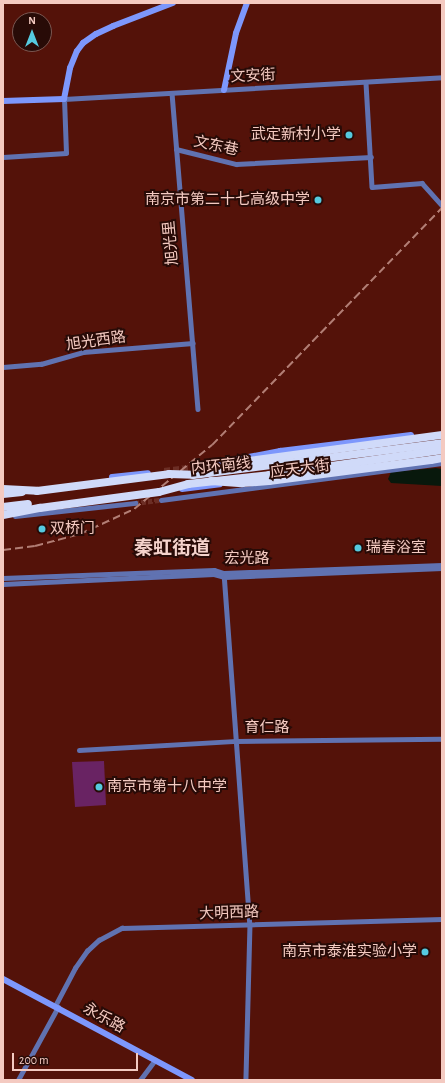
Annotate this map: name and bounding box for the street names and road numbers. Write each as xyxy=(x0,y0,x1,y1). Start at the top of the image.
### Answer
street label: 文安街 xyxy=(230,66,276,86)
street label: 文东巷 xyxy=(192,133,240,159)
street label: 旭光里 xyxy=(160,220,182,266)
street label: 旭光西路 xyxy=(65,328,127,354)
street label: 内环南线 xyxy=(190,454,252,478)
street label: 应天大街 xyxy=(269,456,331,482)
street label: 宏光路 xyxy=(225,550,269,568)
street label: 育仁路 xyxy=(245,719,289,737)
street label: 大明西路 xyxy=(199,903,259,923)
street label: 永乐路 xyxy=(80,999,128,1037)

